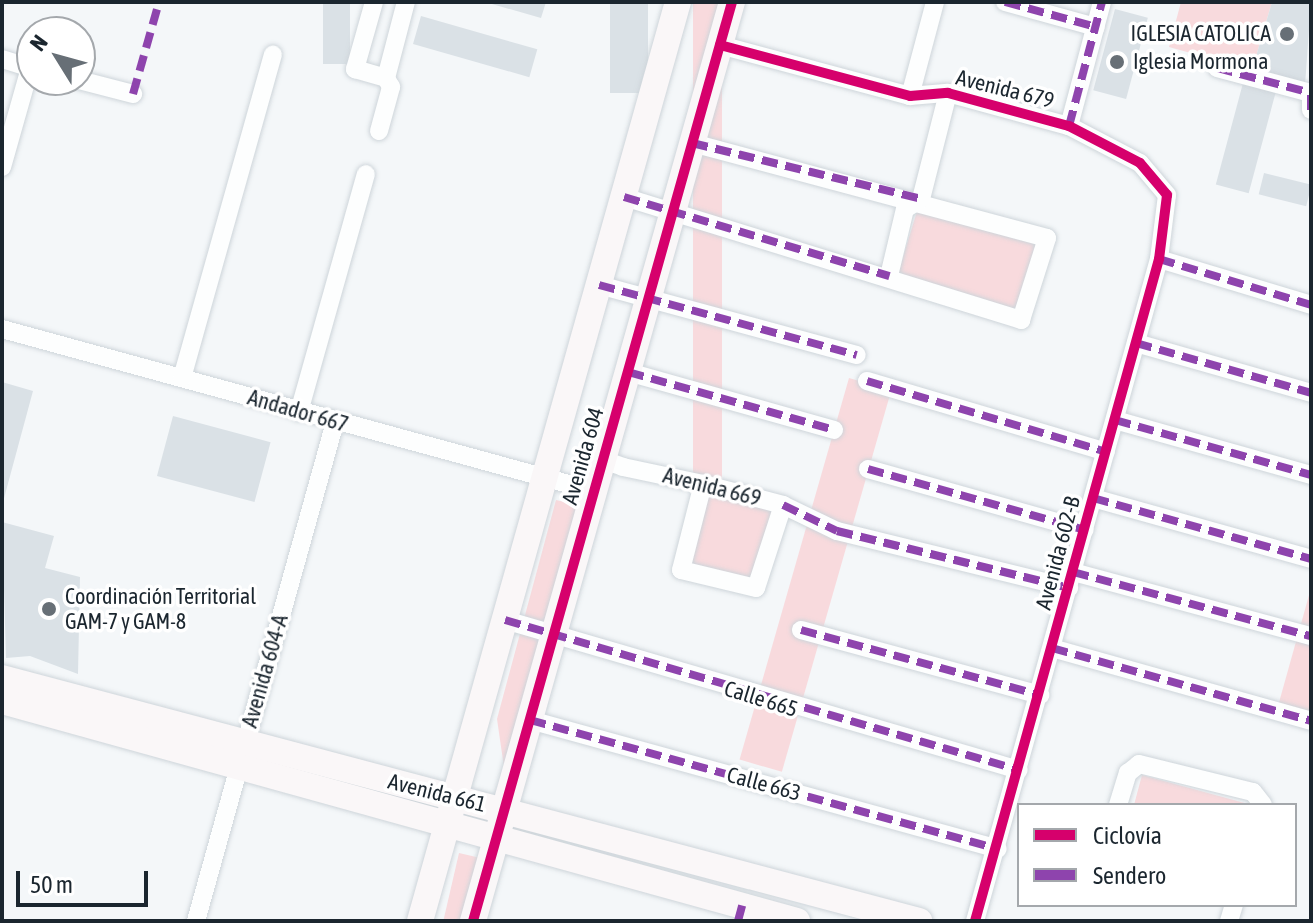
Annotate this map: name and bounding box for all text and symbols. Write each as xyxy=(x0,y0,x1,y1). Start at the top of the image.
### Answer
north arrow xyxy=(16,16,96,96)
place label: IGLESIA CATOLICA xyxy=(1131,21,1271,47)
marker: IGLESIA CATOLICA xyxy=(1278,25,1296,43)
text: N xyxy=(24,30,53,56)
place label: Iglesia Mormona xyxy=(1133,49,1268,75)
marker: Iglesia Mormona xyxy=(1108,53,1126,71)
street label: Avenida 679 xyxy=(953,64,1057,114)
street label: Andador 667 xyxy=(245,384,351,438)
street label: Avenida 604 xyxy=(557,404,609,508)
street label: Avenida 669 xyxy=(660,462,764,512)
street label: Avenida 602-B xyxy=(1030,494,1086,612)
place label: Coordinación Territorial GAM-7 y GAM-8 xyxy=(65,583,256,634)
marker: Coordinación Territorial GAM-7 y GAM-8 xyxy=(40,600,58,618)
street label: Avenida 604-A xyxy=(236,611,294,731)
street label: Calle 665 xyxy=(721,675,801,723)
street label: Calle 663 xyxy=(724,761,804,807)
street label: Avenida 661 xyxy=(385,768,489,818)
legend xyxy=(1017,803,1297,907)
text: Ciclovía xyxy=(1093,822,1162,849)
scale bar xyxy=(20,855,152,905)
text: Sendero xyxy=(1093,862,1166,889)
text: 50 m xyxy=(30,871,73,898)

